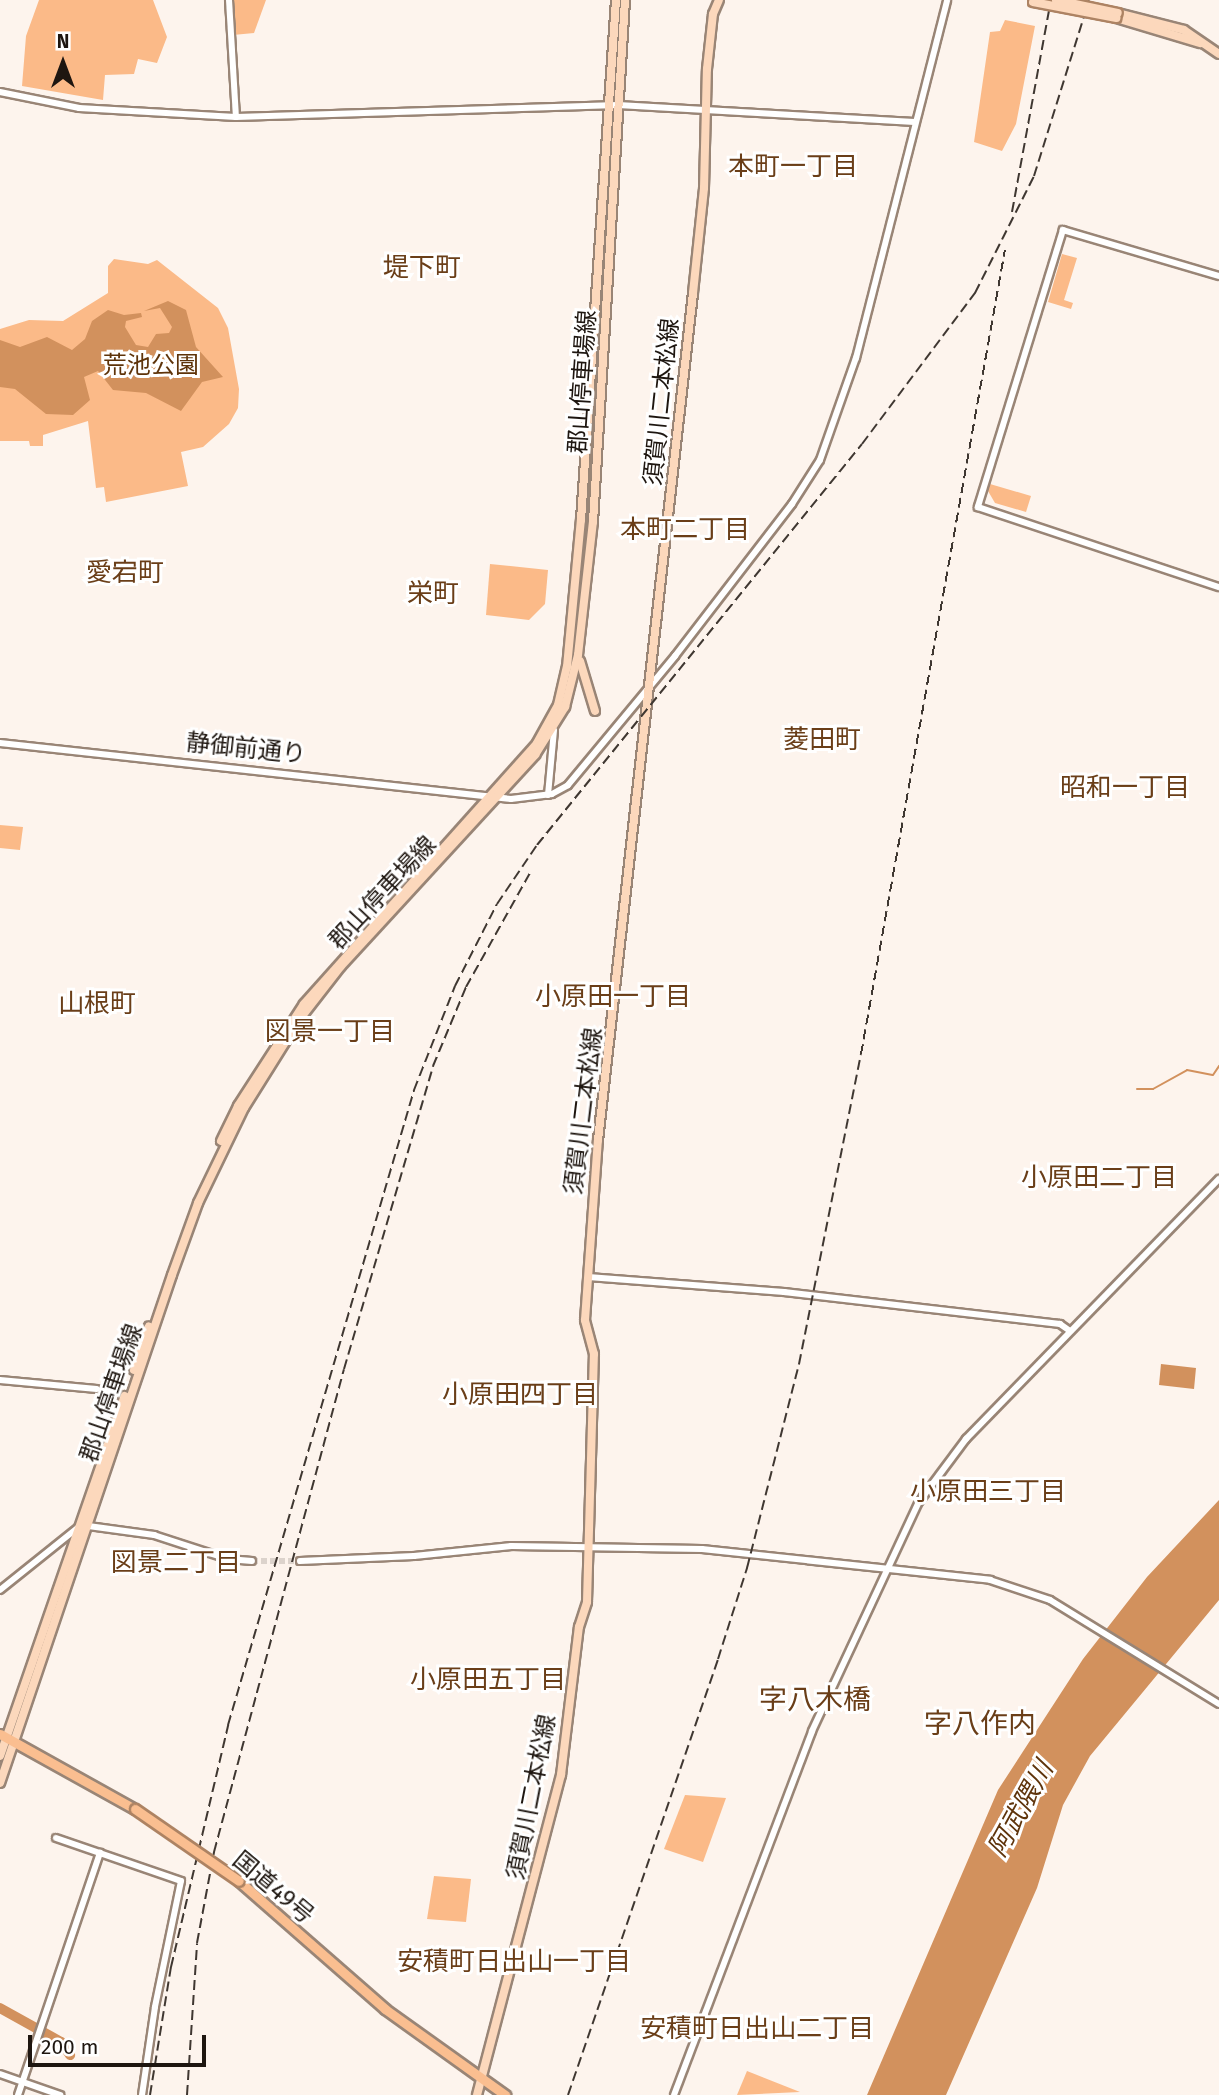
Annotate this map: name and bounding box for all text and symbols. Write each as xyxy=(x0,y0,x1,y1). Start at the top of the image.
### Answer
north arrow xyxy=(28,28,98,98)
text: N xyxy=(57,30,69,53)
district label: 本町一丁目 xyxy=(728,151,858,183)
district label: 堤下町 xyxy=(383,252,461,284)
street label: 郡山停車場線 xyxy=(564,309,602,455)
street label: 須賀川二本松線 xyxy=(639,317,685,487)
park label: 荒池公園 xyxy=(103,352,199,380)
district label: 本町二丁目 xyxy=(620,514,750,546)
district label: 愛宕町 xyxy=(86,557,164,589)
district label: 栄町 xyxy=(407,578,459,610)
district label: 菱田町 xyxy=(783,724,861,756)
street label: 静御前通り xyxy=(185,728,307,770)
district label: 昭和一丁目 xyxy=(1060,772,1190,804)
street label: 郡山停車場線 xyxy=(323,831,443,955)
district label: 小原田一丁目 xyxy=(535,981,691,1013)
district label: 山根町 xyxy=(58,988,136,1020)
district label: 図景一丁目 xyxy=(265,1016,395,1048)
street label: 須賀川二本松線 xyxy=(559,1026,609,1196)
district label: 小原田二丁目 xyxy=(1021,1162,1177,1194)
street label: 郡山停車場線 xyxy=(75,1320,149,1466)
district label: 小原田四丁目 xyxy=(442,1379,598,1411)
district label: 小原田三丁目 xyxy=(910,1476,1066,1508)
district label: 図景二丁目 xyxy=(111,1547,241,1579)
district label: 小原田五丁目 xyxy=(410,1664,566,1696)
district label: 字八木橋 xyxy=(759,1683,871,1717)
district label: 字八作内 xyxy=(924,1707,1036,1741)
street label: 須賀川二本松線 xyxy=(502,1712,562,1882)
water label: 阿武隈川 xyxy=(982,1756,1060,1862)
street label: 国道49号 xyxy=(227,1846,319,1930)
district label: 安積町日出山一丁目 xyxy=(397,1946,631,1978)
district label: 安積町日出山二丁目 xyxy=(640,2013,874,2045)
scale bar xyxy=(32,2022,210,2066)
text: 200 m xyxy=(41,2034,98,2060)

